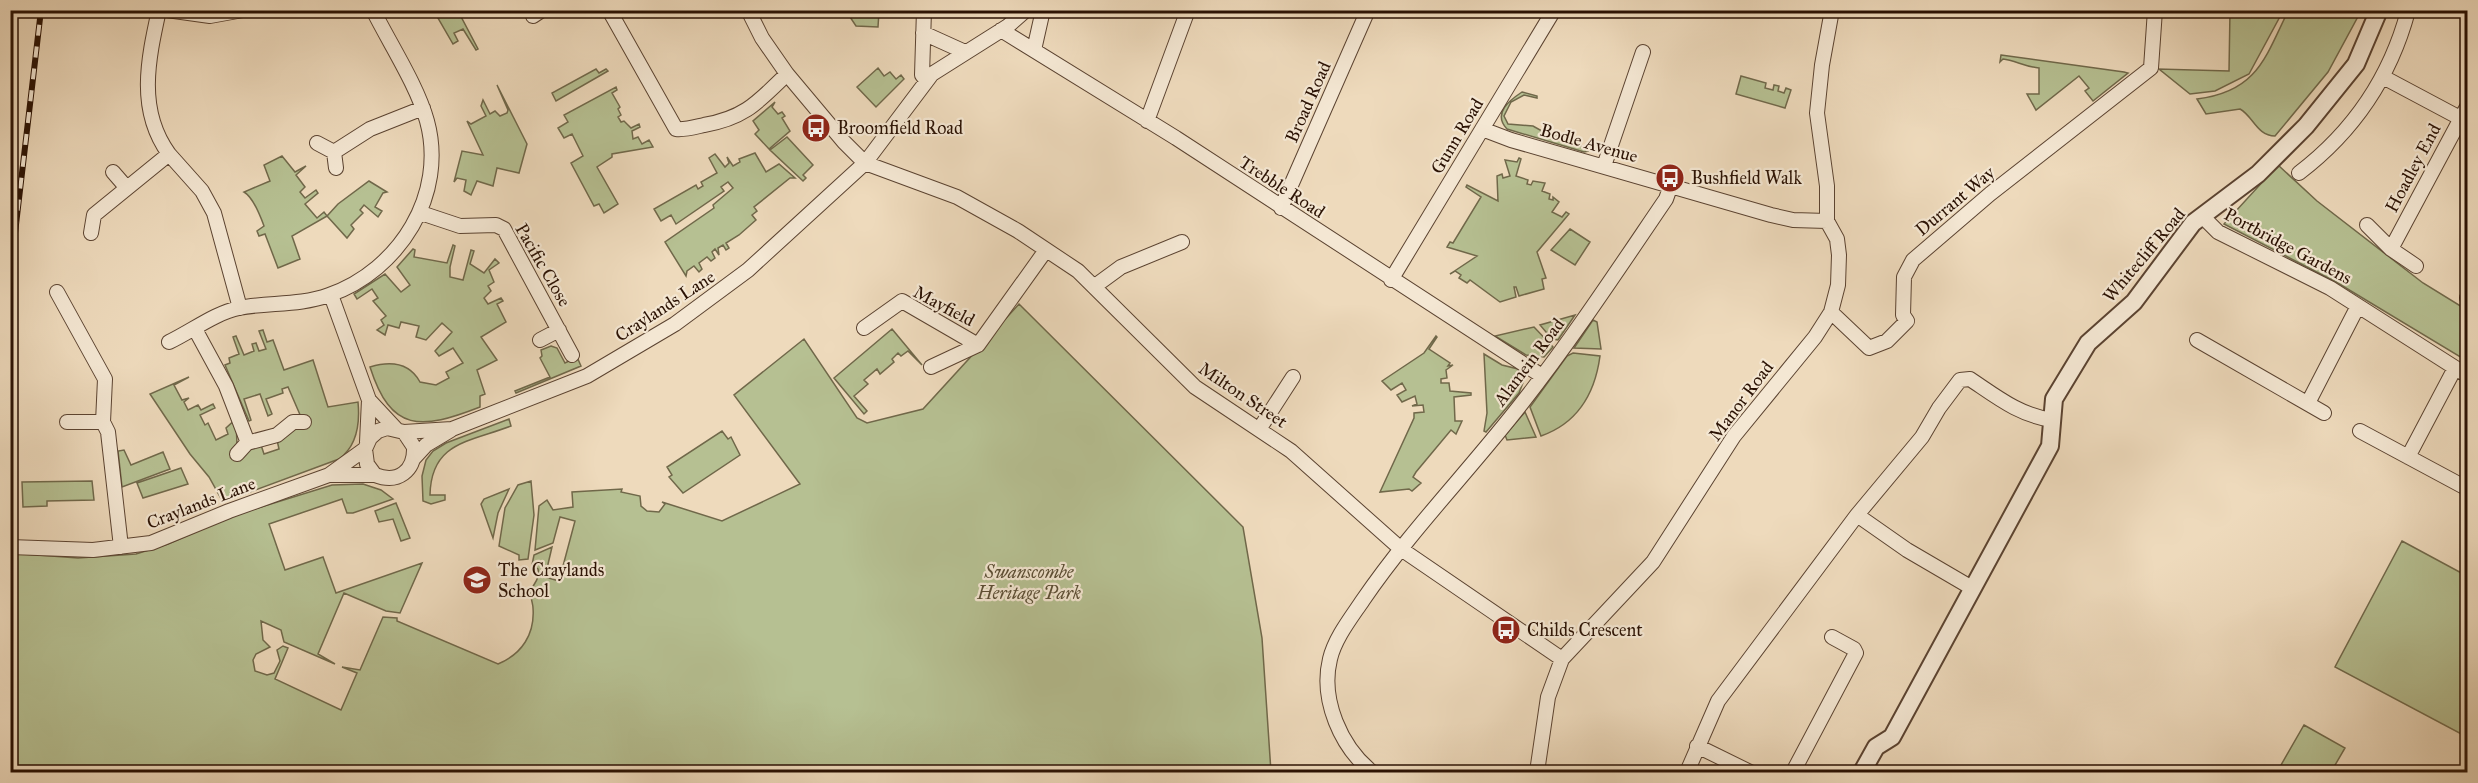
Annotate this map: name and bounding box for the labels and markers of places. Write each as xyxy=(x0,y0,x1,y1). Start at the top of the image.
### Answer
bus stop icon: Broomfield Road xyxy=(800,112,832,144)
place label: Broomfield Road xyxy=(837,117,963,139)
bus stop icon: Bushfield Walk xyxy=(1654,162,1686,194)
place label: Bushfield Walk xyxy=(1691,167,1802,189)
place label: The Craylands School xyxy=(498,559,604,602)
school or university icon: The Craylands School xyxy=(461,564,493,596)
bus stop icon: Childs Crescent xyxy=(1490,614,1522,646)
place label: Childs Crescent xyxy=(1527,619,1643,641)

